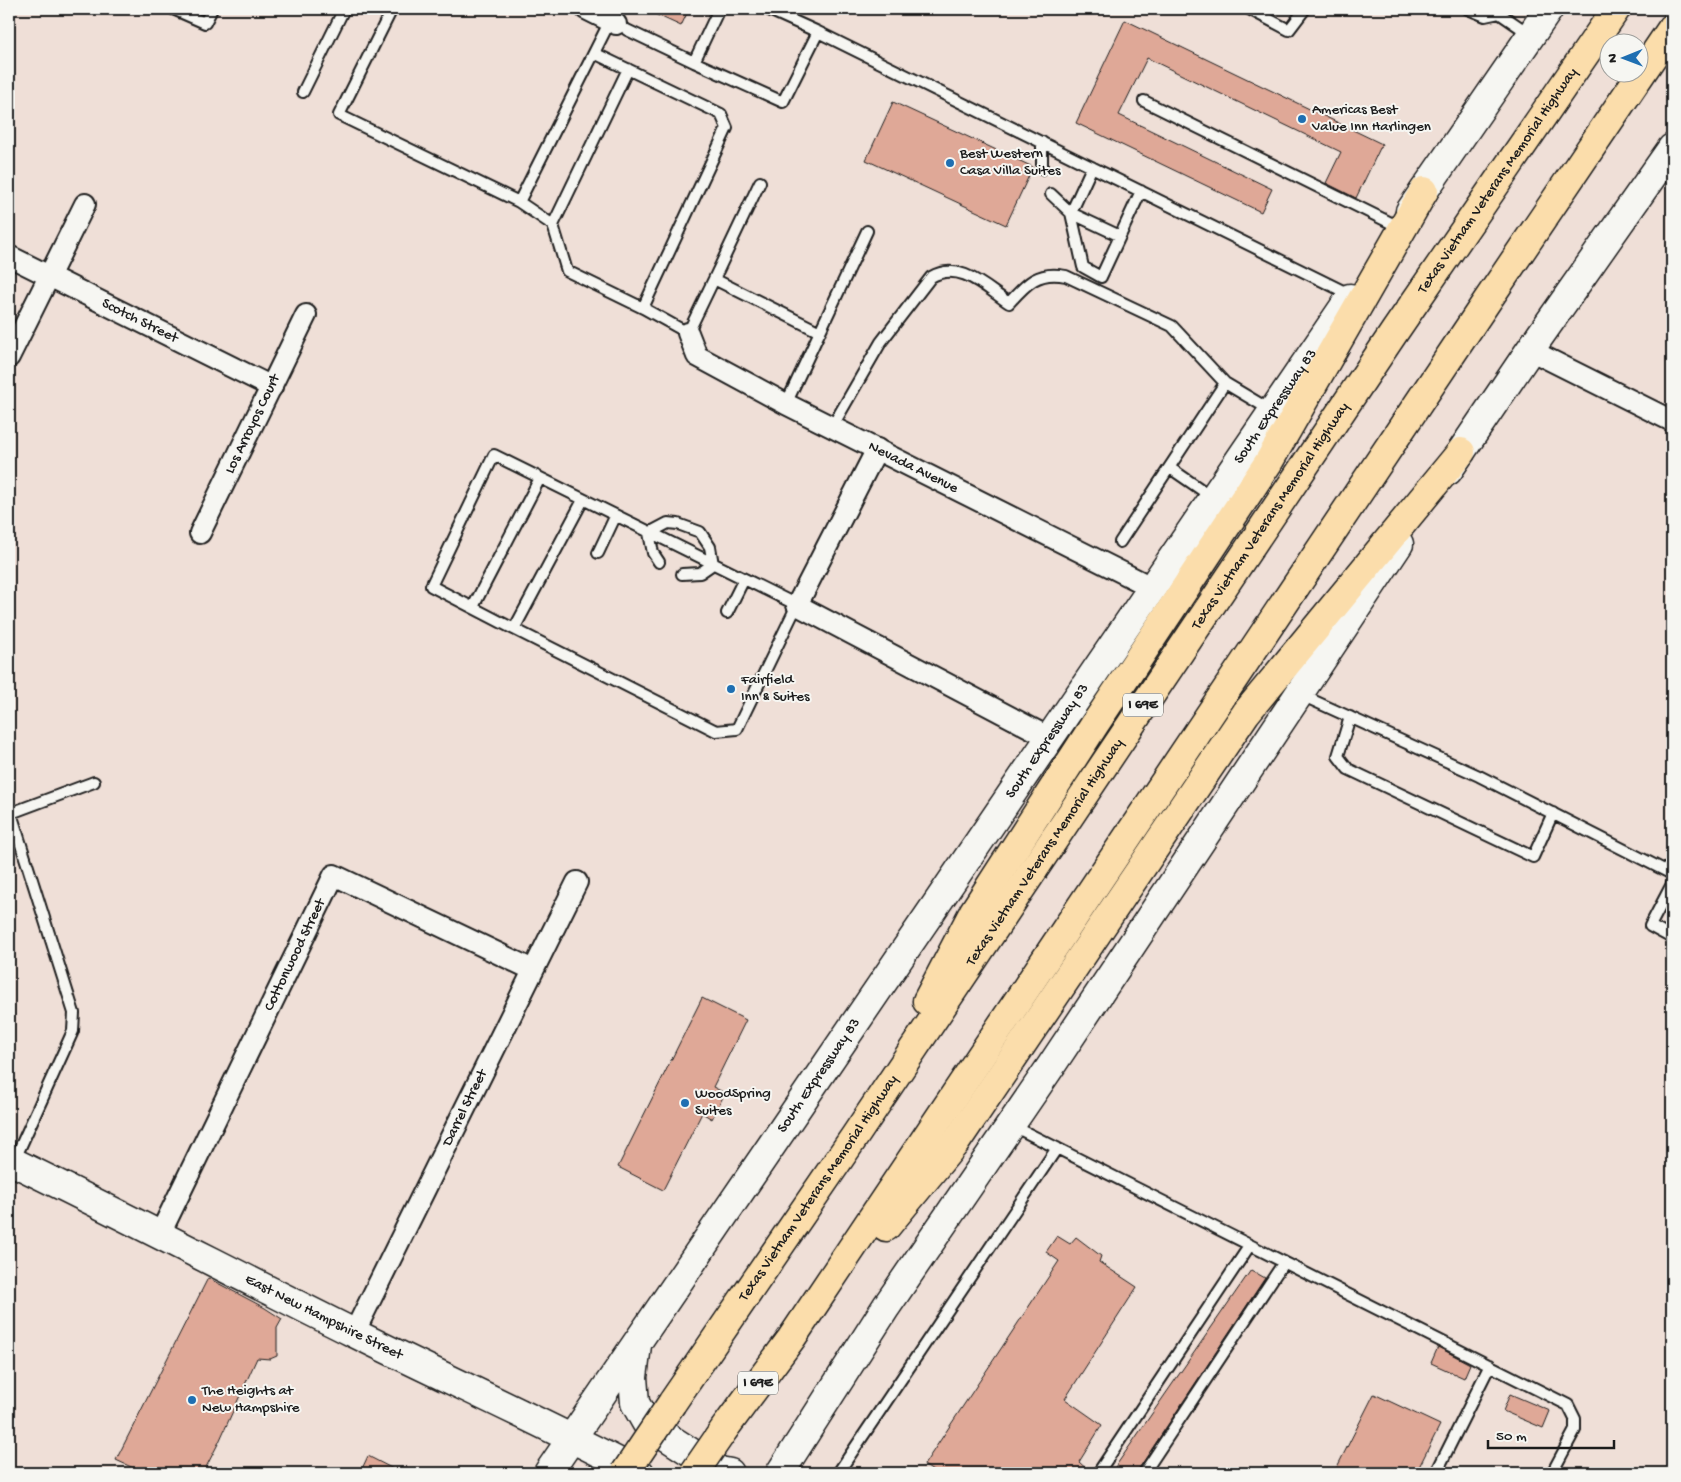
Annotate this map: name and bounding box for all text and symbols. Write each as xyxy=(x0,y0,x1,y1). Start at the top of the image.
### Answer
north arrow xyxy=(1598,32,1648,82)
text: N xyxy=(1605,53,1622,63)
street label: Texas Vietnam Veterans Memorial Highway xyxy=(1414,64,1582,298)
place label: Americas Best Value Inn Harlingen xyxy=(1311,101,1431,136)
marker: Americas Best Value Inn Harlingen xyxy=(1296,113,1308,125)
place label: Best Western Casa Villa Suites xyxy=(959,145,1061,180)
marker: Best Western Casa Villa Suites xyxy=(944,157,956,169)
street label: Scotch Street xyxy=(99,295,182,348)
street label: South Expressway 83 xyxy=(1230,346,1321,468)
street label: Los Arroyos Court xyxy=(221,370,286,477)
street label: Texas Vietnam Veterans Memorial Highway xyxy=(1188,399,1354,634)
street label: Nevada Avenue xyxy=(865,438,961,498)
place label: Fairfield Inn & Suites xyxy=(740,671,810,706)
street label: South Expressway 83 xyxy=(1002,680,1093,802)
marker: Fairfield Inn & Suites xyxy=(725,683,737,695)
road number: I 69E xyxy=(1123,694,1163,716)
street label: Texas Vietnam Veterans Memorial Highway xyxy=(962,735,1128,971)
street label: Cottonwood Street xyxy=(260,894,331,1014)
street label: South Expressway 83 xyxy=(774,1015,865,1137)
street label: Darrel Street xyxy=(438,1065,493,1150)
street label: Texas Vietnam Veterans Memorial Highway xyxy=(735,1071,903,1306)
place label: WoodSpring Suites xyxy=(695,1085,771,1120)
marker: WoodSpring Suites xyxy=(679,1097,691,1109)
street label: East New Hampshire Street xyxy=(242,1271,407,1365)
road number: I 69E xyxy=(738,1372,778,1395)
place label: The Heights at New Hampshire xyxy=(201,1382,300,1417)
marker: The Heights at New Hampshire xyxy=(186,1394,198,1406)
scale bar xyxy=(1488,1417,1615,1449)
text: 50 m xyxy=(1496,1428,1527,1446)

